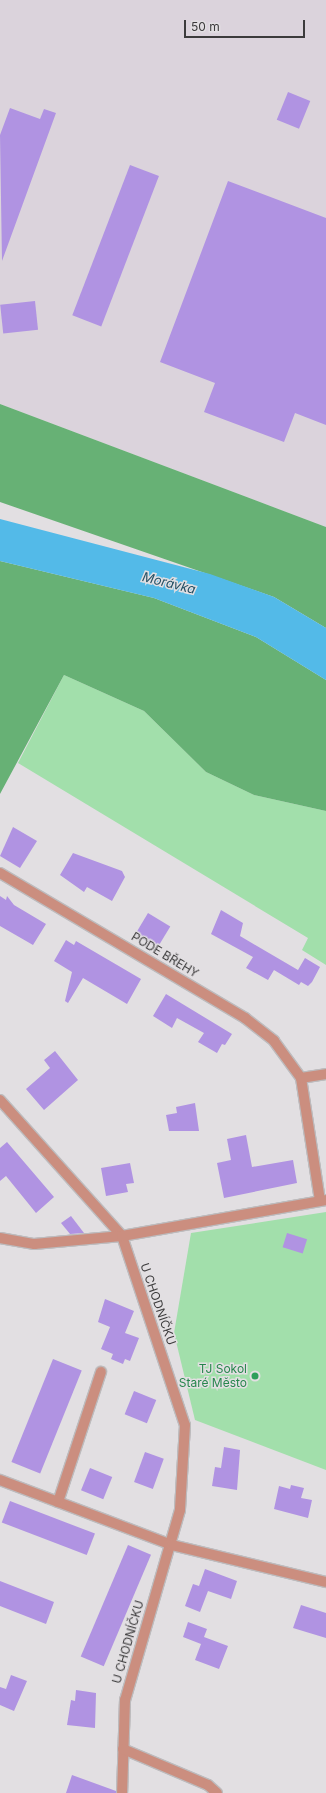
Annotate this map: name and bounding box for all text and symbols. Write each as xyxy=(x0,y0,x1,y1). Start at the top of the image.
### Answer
scale bar xyxy=(186,12,307,38)
text: 50 m xyxy=(191,19,220,34)
water label: Morávka xyxy=(141,569,197,597)
street label: PODE BŘEHY xyxy=(129,929,201,981)
street label: U CHODNÍČKU xyxy=(137,1261,179,1347)
place label: TJ Sokol Staré Město xyxy=(179,1362,247,1390)
marker: TJ Sokol Staré Město xyxy=(250,1371,260,1381)
street label: U CHODNÍČKU xyxy=(109,1599,147,1685)

